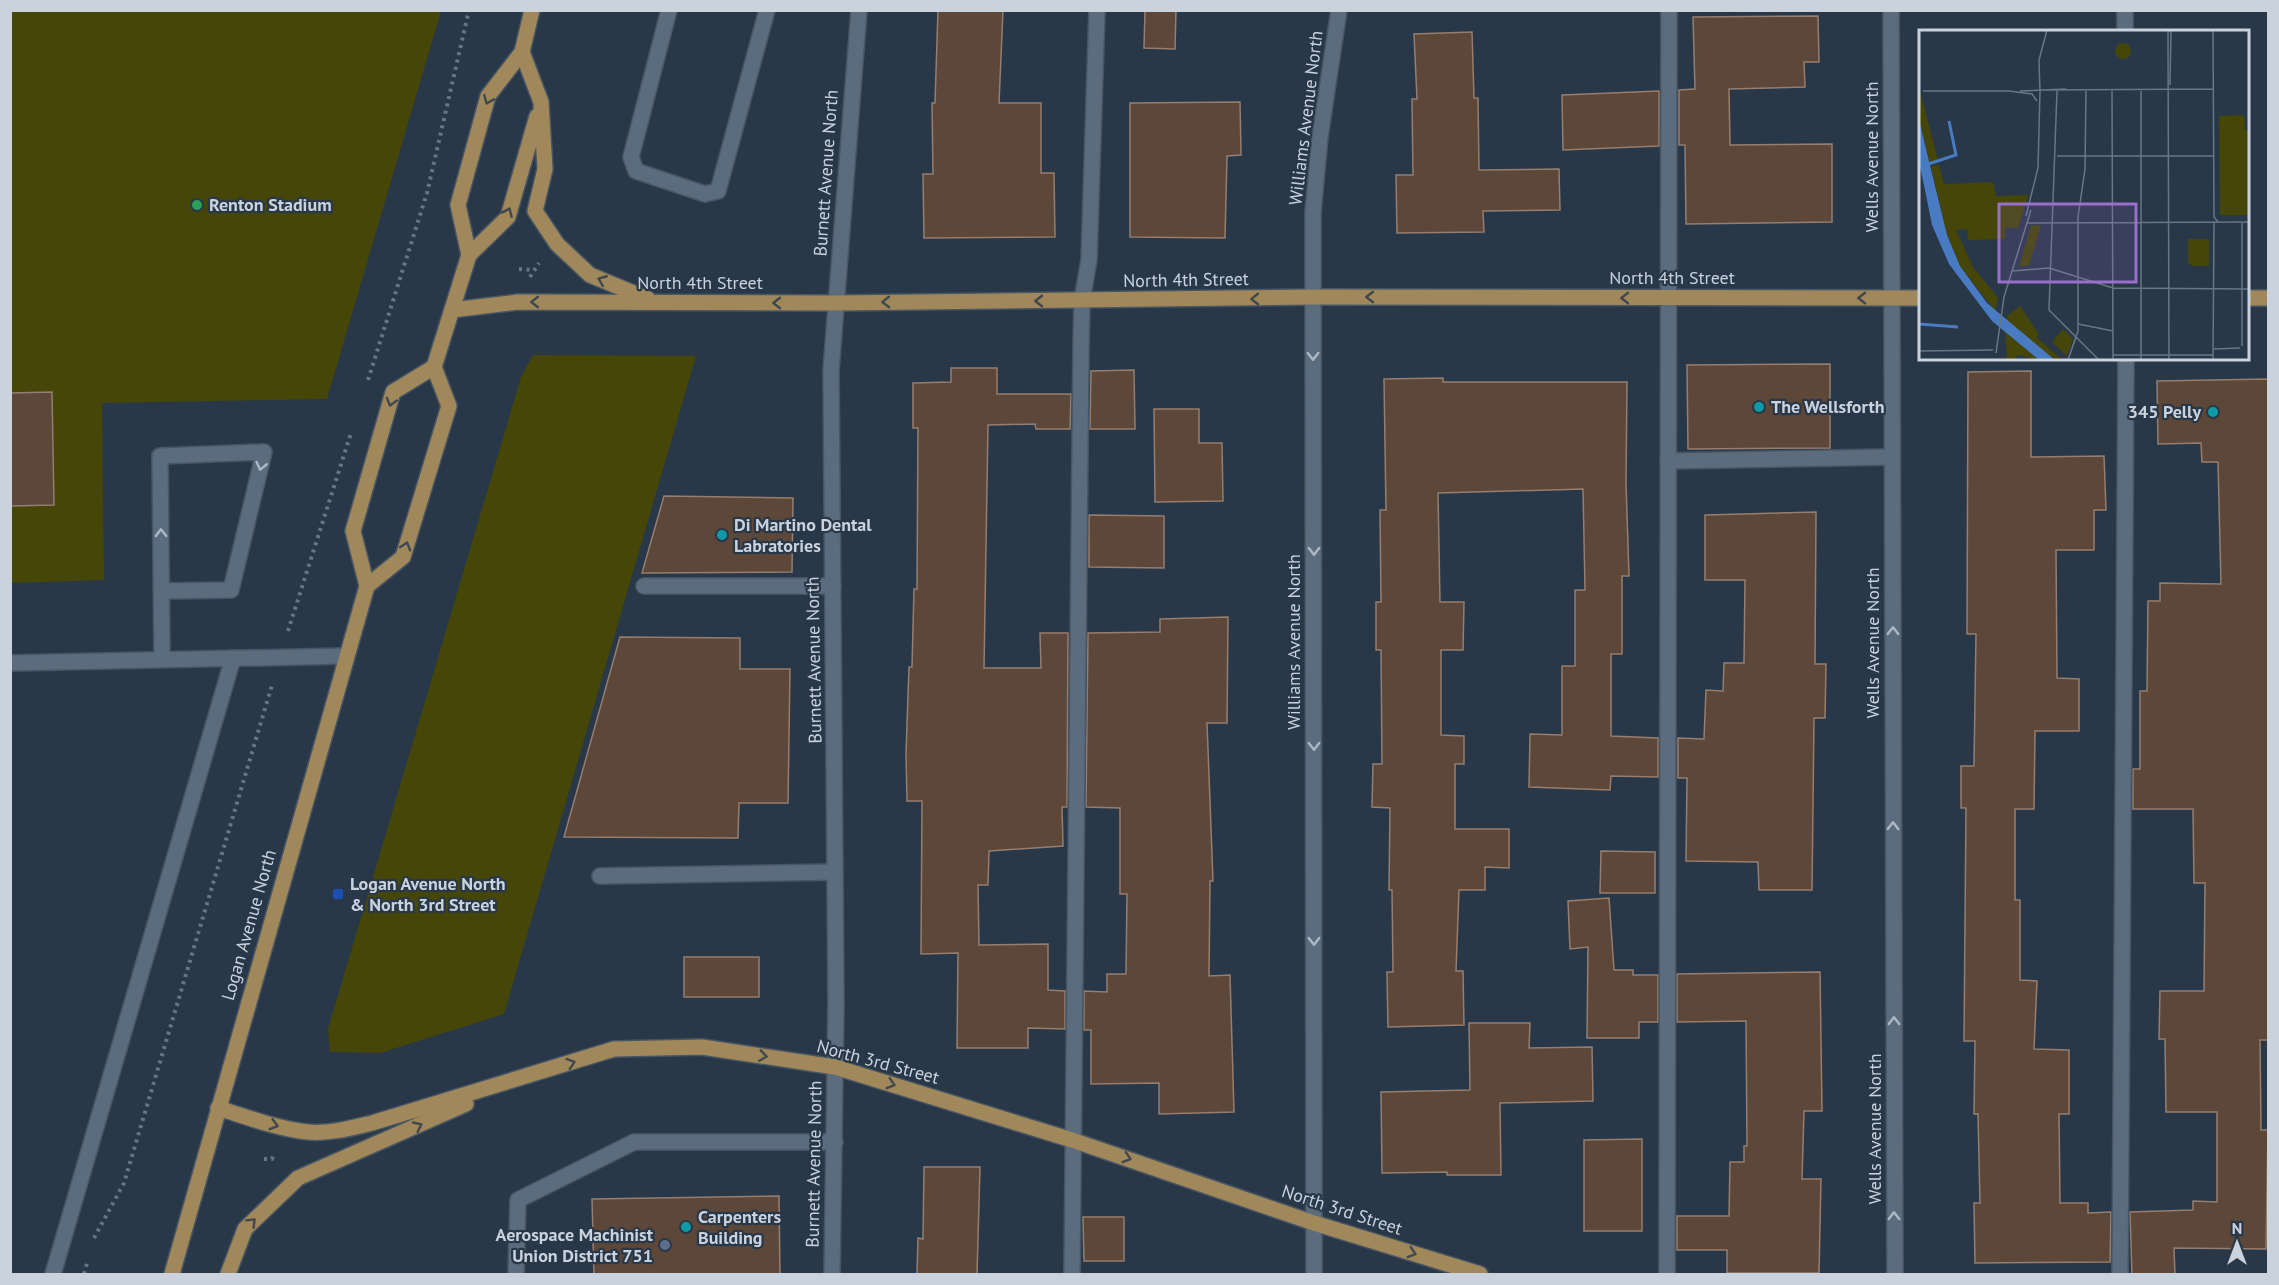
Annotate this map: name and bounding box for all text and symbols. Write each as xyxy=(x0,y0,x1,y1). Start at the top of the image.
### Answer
street label: Williams Avenue North xyxy=(1283,29,1328,207)
inset map xyxy=(1919,30,2249,360)
street label: Wells Avenue North xyxy=(1860,81,1883,233)
street label: Burnett Avenue North xyxy=(808,89,843,257)
one-way arrow xyxy=(483,93,495,104)
place label: Renton Stadium xyxy=(209,193,332,216)
marker: Renton Stadium xyxy=(190,198,204,212)
one-way arrow xyxy=(501,208,513,219)
street label: North 4th Street xyxy=(1609,266,1735,289)
street label: North 4th Street xyxy=(1123,267,1249,292)
street label: North 4th Street xyxy=(637,271,763,294)
one-way arrow xyxy=(597,275,608,287)
one-way arrow xyxy=(1366,291,1375,303)
one-way arrow xyxy=(1620,292,1629,304)
one-way arrow xyxy=(1857,292,1866,304)
one-way arrow xyxy=(1250,293,1259,305)
one-way arrow xyxy=(1034,295,1043,307)
one-way arrow xyxy=(530,296,539,308)
one-way arrow xyxy=(773,296,782,309)
one-way arrow xyxy=(882,296,891,308)
one-way arrow xyxy=(1307,351,1319,360)
place label: The Wellsforth xyxy=(1771,395,1884,418)
one-way arrow xyxy=(385,397,398,407)
marker: The Wellsforth xyxy=(1752,400,1766,414)
place label: 345 Pelly xyxy=(2128,400,2201,423)
marker: 345 Pelly xyxy=(2206,405,2220,419)
one-way arrow xyxy=(255,461,268,471)
place label: Di Martino Dental Labratories xyxy=(734,513,872,557)
one-way arrow xyxy=(155,528,167,537)
marker: Di Martino Dental Labratories xyxy=(715,528,729,542)
one-way arrow xyxy=(399,541,411,551)
one-way arrow xyxy=(1308,546,1320,555)
street label: Williams Avenue North xyxy=(1282,554,1305,730)
street label: Wells Avenue North xyxy=(1861,567,1884,719)
street label: Burnett Avenue North xyxy=(801,576,826,744)
one-way arrow xyxy=(1887,627,1899,636)
one-way arrow xyxy=(1308,741,1320,750)
one-way arrow xyxy=(1887,822,1899,831)
street label: Logan Avenue North xyxy=(216,847,281,1003)
place label: Logan Avenue North & North 3rd Street xyxy=(350,872,506,916)
marker: Logan Avenue North & North 3rd Street xyxy=(331,887,345,901)
one-way arrow xyxy=(1308,936,1320,945)
one-way arrow xyxy=(1888,1017,1900,1026)
street label: North 3rd Street xyxy=(815,1034,942,1089)
one-way arrow xyxy=(758,1050,768,1062)
street label: Wells Avenue North xyxy=(1863,1053,1886,1205)
one-way arrow xyxy=(565,1057,576,1070)
one-way arrow xyxy=(885,1077,896,1089)
street label: Burnett Avenue North xyxy=(801,1080,826,1248)
one-way arrow xyxy=(268,1118,279,1130)
one-way arrow xyxy=(412,1121,423,1133)
one-way arrow xyxy=(1121,1151,1132,1164)
street label: North 3rd Street xyxy=(1279,1179,1405,1240)
place label: Carpenters Building xyxy=(698,1205,781,1249)
one-way arrow xyxy=(1888,1212,1900,1221)
north arrow xyxy=(2207,1213,2267,1273)
text: N xyxy=(2232,1218,2242,1238)
one-way arrow xyxy=(245,1219,256,1230)
marker: Carpenters Building xyxy=(679,1220,693,1234)
place label: Aerospace Machinist Union District 751 xyxy=(496,1223,654,1267)
marker: Aerospace Machinist Union District 751 xyxy=(658,1238,672,1252)
one-way arrow xyxy=(1406,1246,1417,1259)

